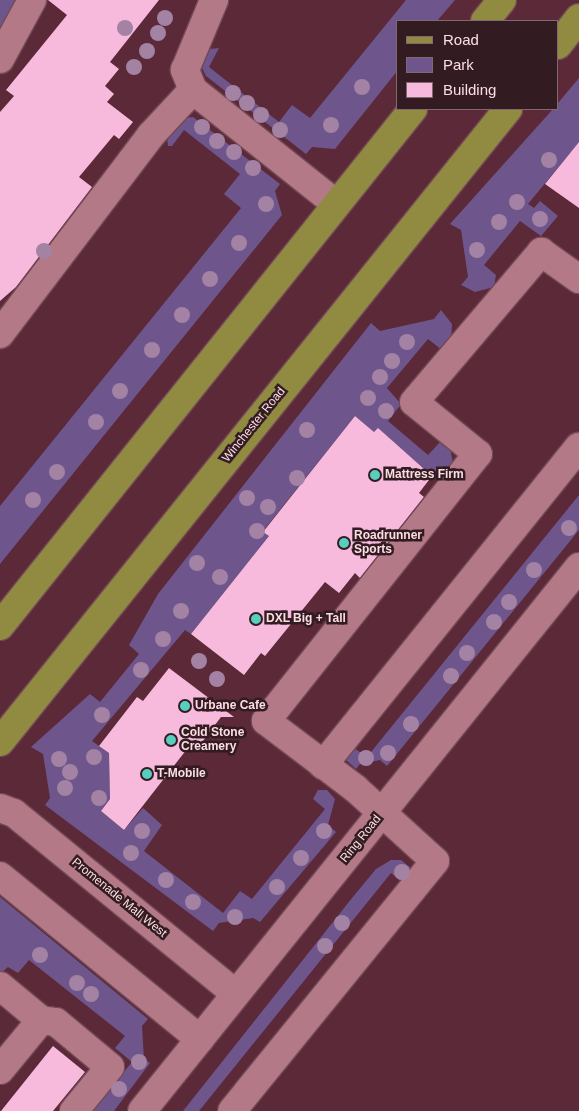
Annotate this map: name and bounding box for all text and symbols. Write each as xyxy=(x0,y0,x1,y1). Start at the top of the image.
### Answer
legend xyxy=(396,20,559,110)
text: Road xyxy=(443,31,479,48)
text: Park xyxy=(443,56,474,73)
text: Building xyxy=(443,81,496,98)
street label: Winchester Road xyxy=(219,385,289,465)
place label: Mattress Firm xyxy=(385,468,464,482)
marker: Mattress Firm xyxy=(369,469,381,481)
place label: Roadrunner Sports xyxy=(354,529,422,557)
marker: Roadrunner Sports xyxy=(338,537,350,549)
place label: DXL Big + Tall xyxy=(266,612,346,626)
marker: DXL Big + Tall xyxy=(250,613,262,625)
place label: Urbane Cafe xyxy=(195,699,266,713)
marker: Urbane Cafe xyxy=(179,700,191,712)
place label: Cold Stone Creamery xyxy=(181,726,244,754)
marker: Cold Stone Creamery xyxy=(165,734,177,746)
place label: T-Mobile xyxy=(157,767,206,781)
marker: T-Mobile xyxy=(141,768,153,780)
street label: Ring Road xyxy=(338,812,384,866)
street label: Promenade Mall West xyxy=(69,855,169,941)

